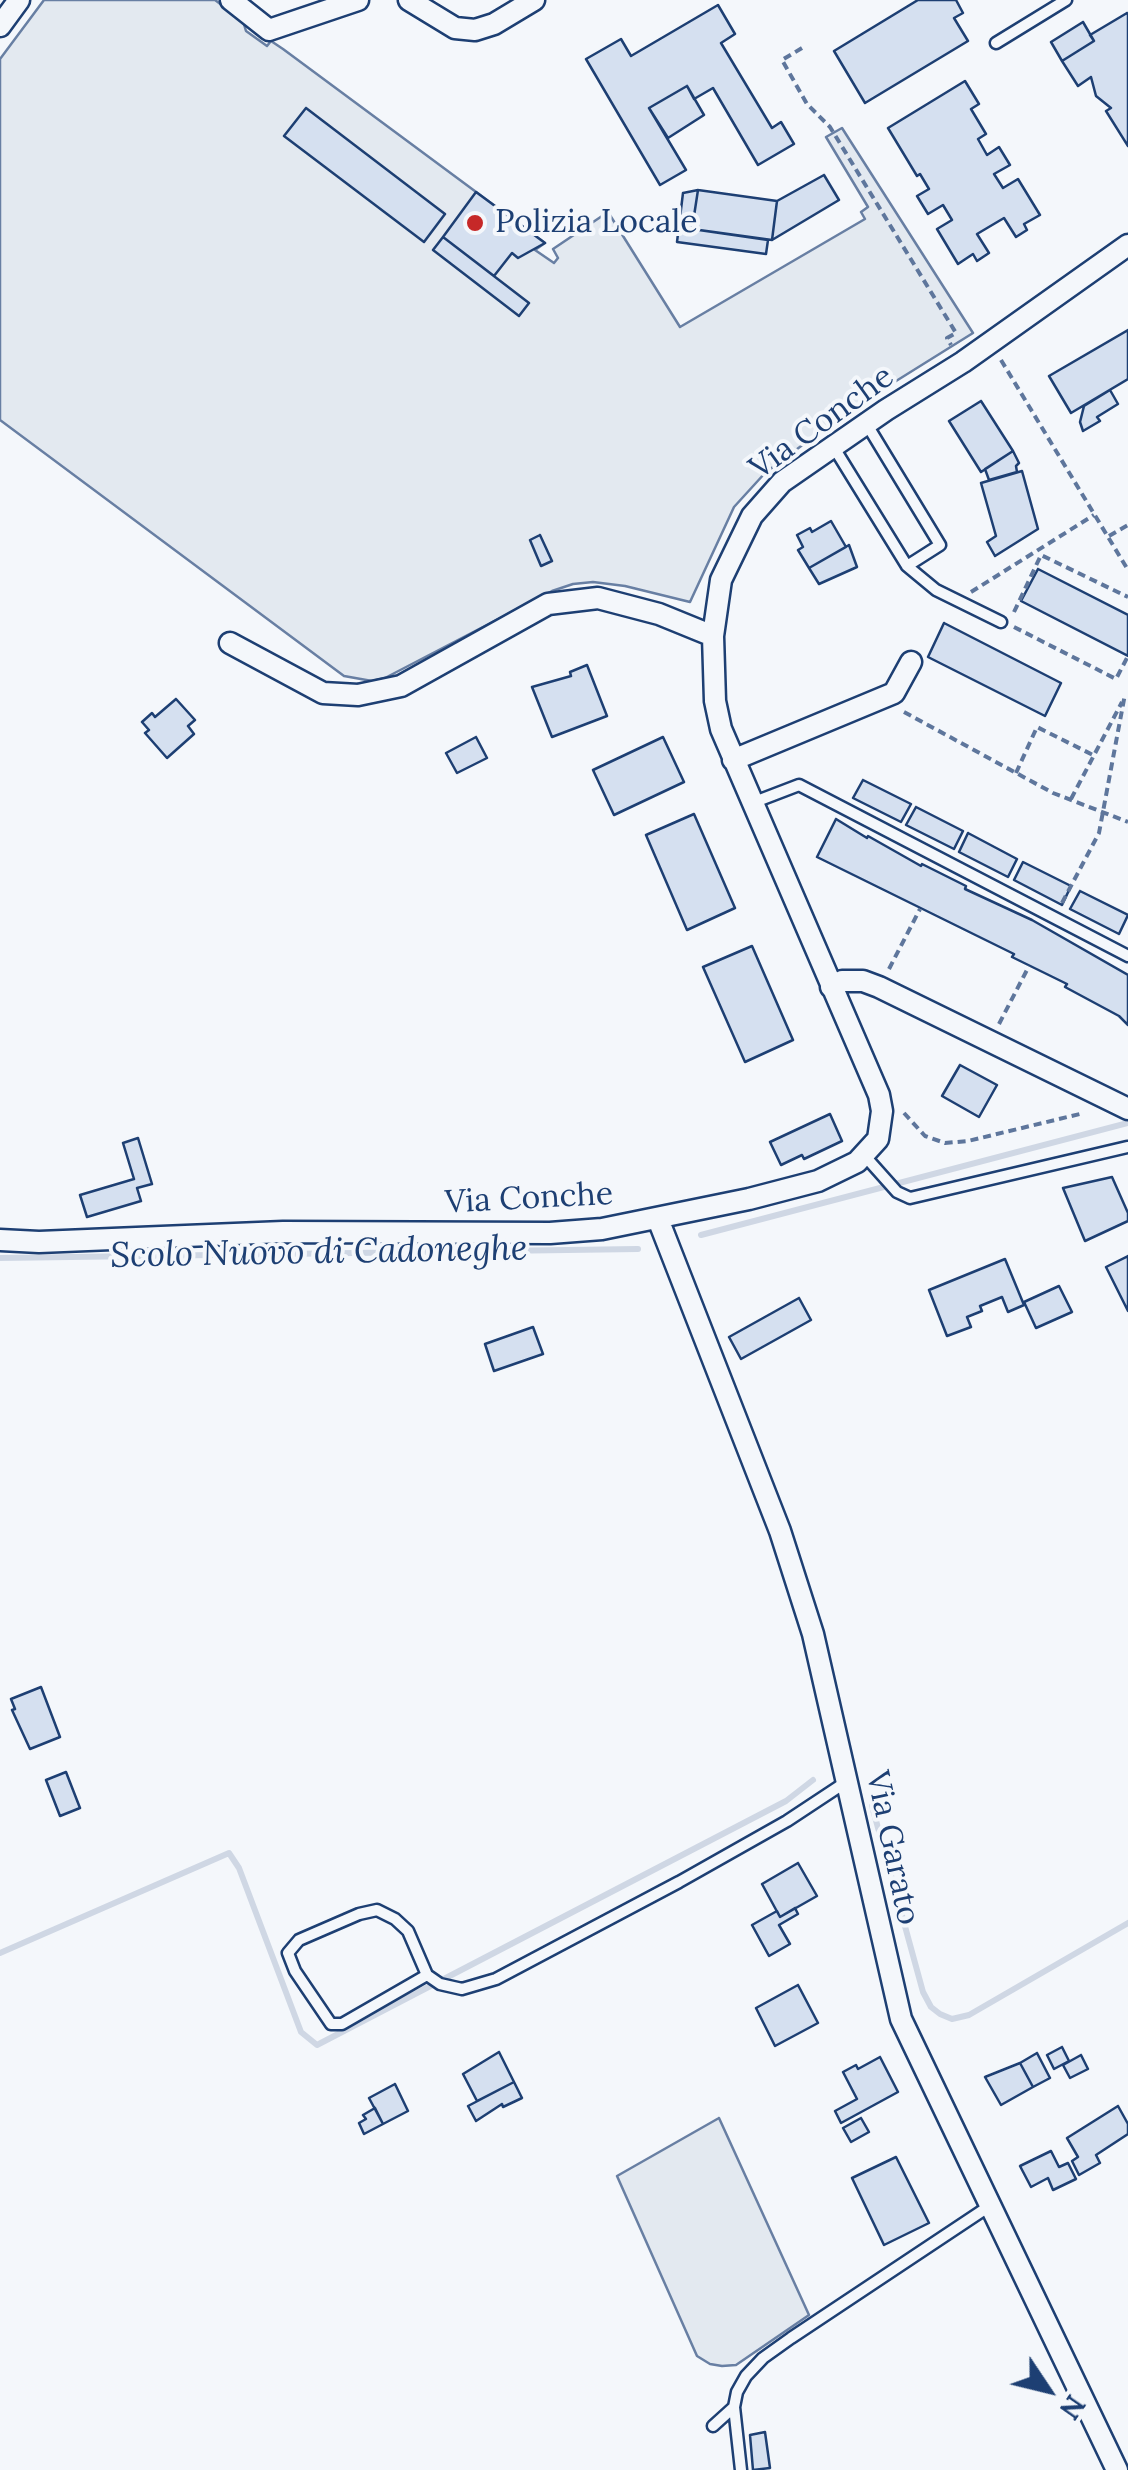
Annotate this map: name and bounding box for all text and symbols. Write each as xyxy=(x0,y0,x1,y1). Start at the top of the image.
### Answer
place label: Polizia Locale xyxy=(495,204,697,242)
marker: Polizia Locale xyxy=(464,212,486,234)
street label: Via Conche xyxy=(743,358,901,488)
street label: Via Conche xyxy=(444,1175,614,1223)
water label: Scolo Nuovo di Cadoneghe xyxy=(110,1228,528,1278)
street label: Via Garato xyxy=(857,1768,927,1928)
north arrow xyxy=(998,2340,1098,2440)
text: N xyxy=(1052,2388,1094,2426)

